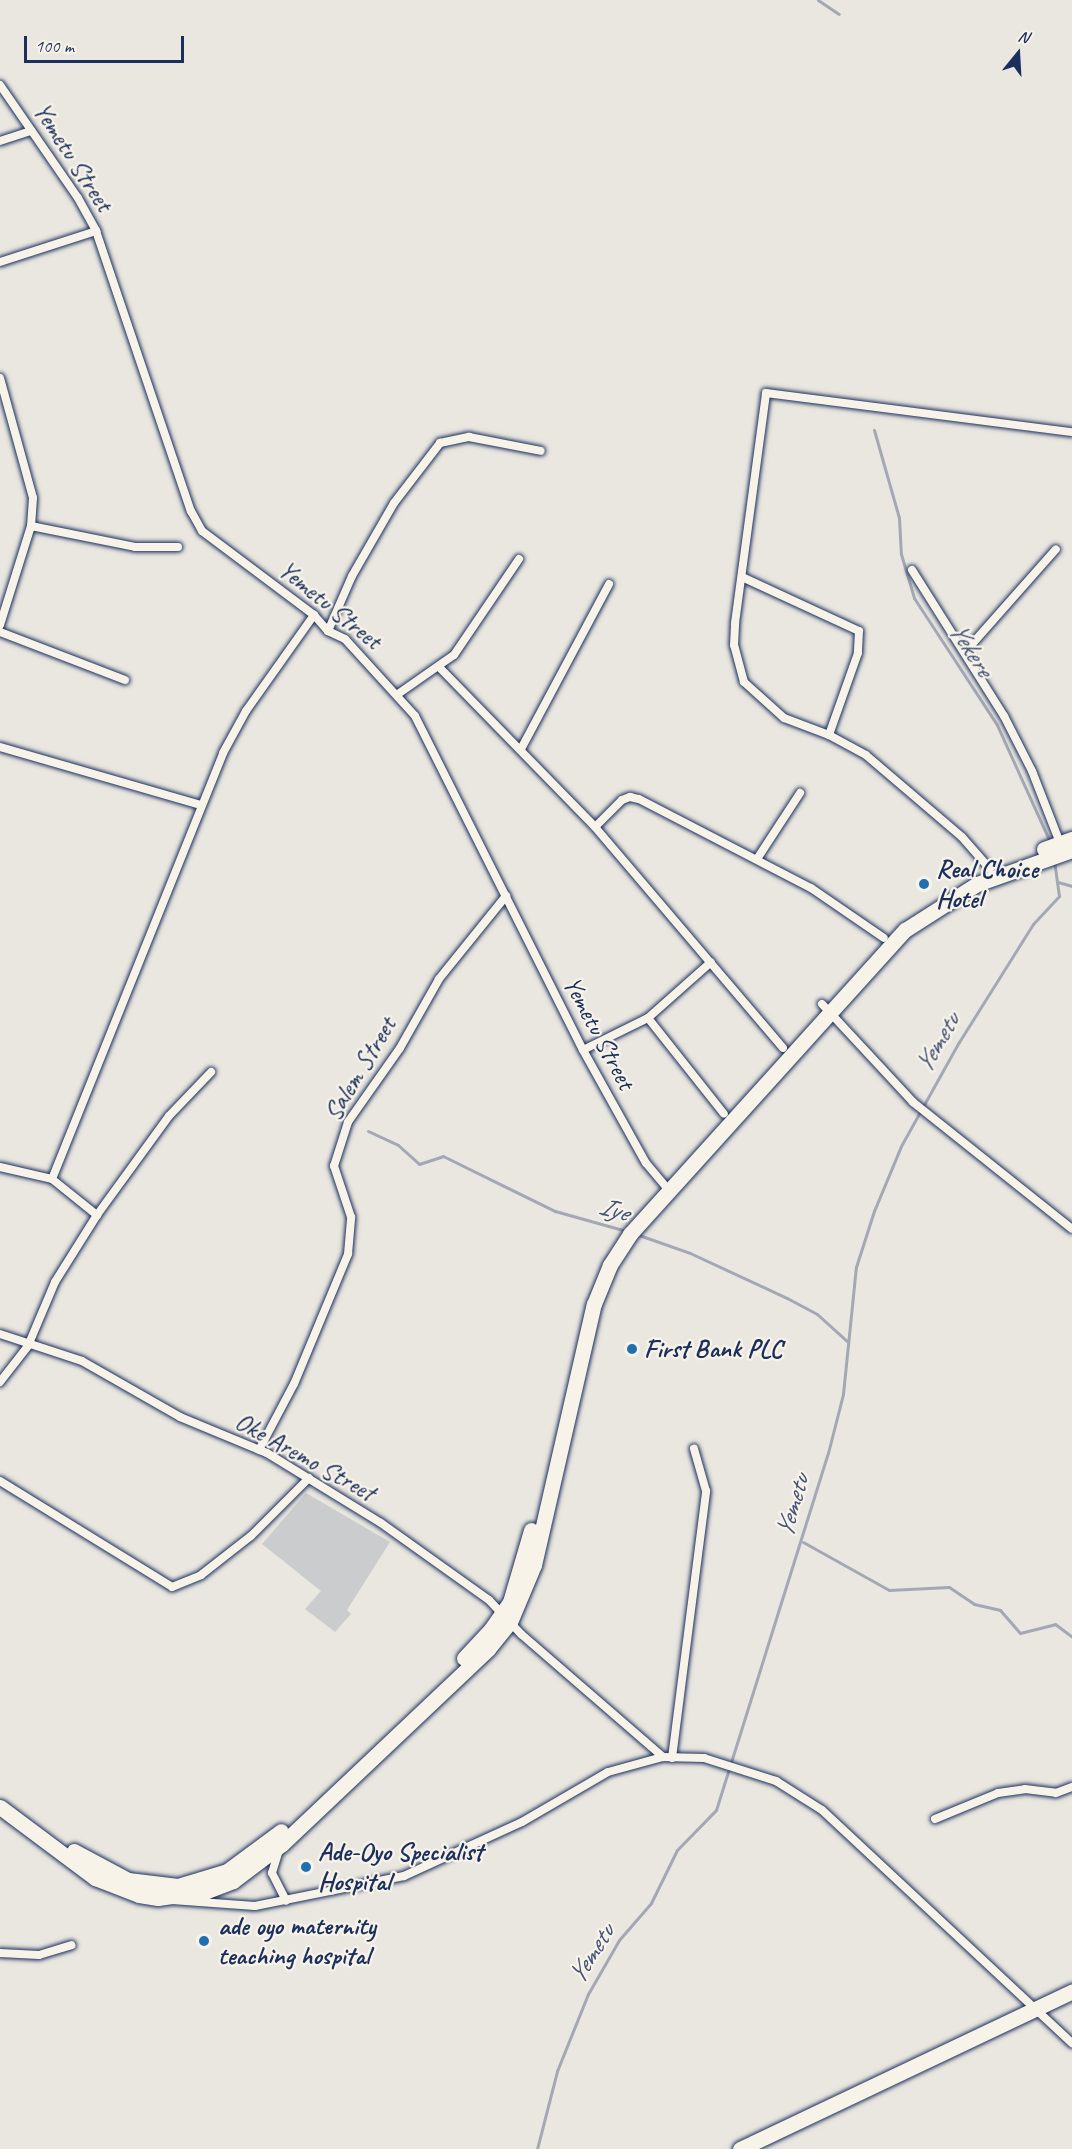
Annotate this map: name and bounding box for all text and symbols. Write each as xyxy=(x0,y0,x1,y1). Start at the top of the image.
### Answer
scale bar xyxy=(27,24,188,62)
north arrow xyxy=(988,24,1048,84)
text: N xyxy=(1016,26,1031,48)
text: 100 m xyxy=(35,35,74,57)
street label: Yemetu Street xyxy=(26,96,120,218)
street label: Yemetu Street xyxy=(272,554,388,656)
water label: Yekere xyxy=(942,616,1000,682)
place label: Real Choice Hotel xyxy=(936,853,1037,915)
marker: Real Choice Hotel xyxy=(917,877,931,891)
street label: Yemetu Street xyxy=(556,971,642,1095)
water label: Yemetu xyxy=(907,1007,967,1079)
street label: Salem Street xyxy=(317,1012,403,1126)
water label: Iye xyxy=(596,1189,632,1229)
place label: First Bank PLC xyxy=(644,1333,783,1365)
marker: First Bank PLC xyxy=(625,1342,639,1356)
street label: Oke Aremo Street xyxy=(229,1405,381,1509)
water label: Yemetu xyxy=(768,1471,816,1541)
place label: Ade-Oyo Specialist Hospital xyxy=(318,1836,481,1898)
marker: Ade-Oyo Specialist Hospital xyxy=(299,1860,313,1874)
place label: ade oyo maternity teaching hospital xyxy=(218,1910,376,1972)
water label: Yemetu xyxy=(560,1918,622,1990)
marker: ade oyo maternity teaching hospital xyxy=(195,1932,213,1950)

